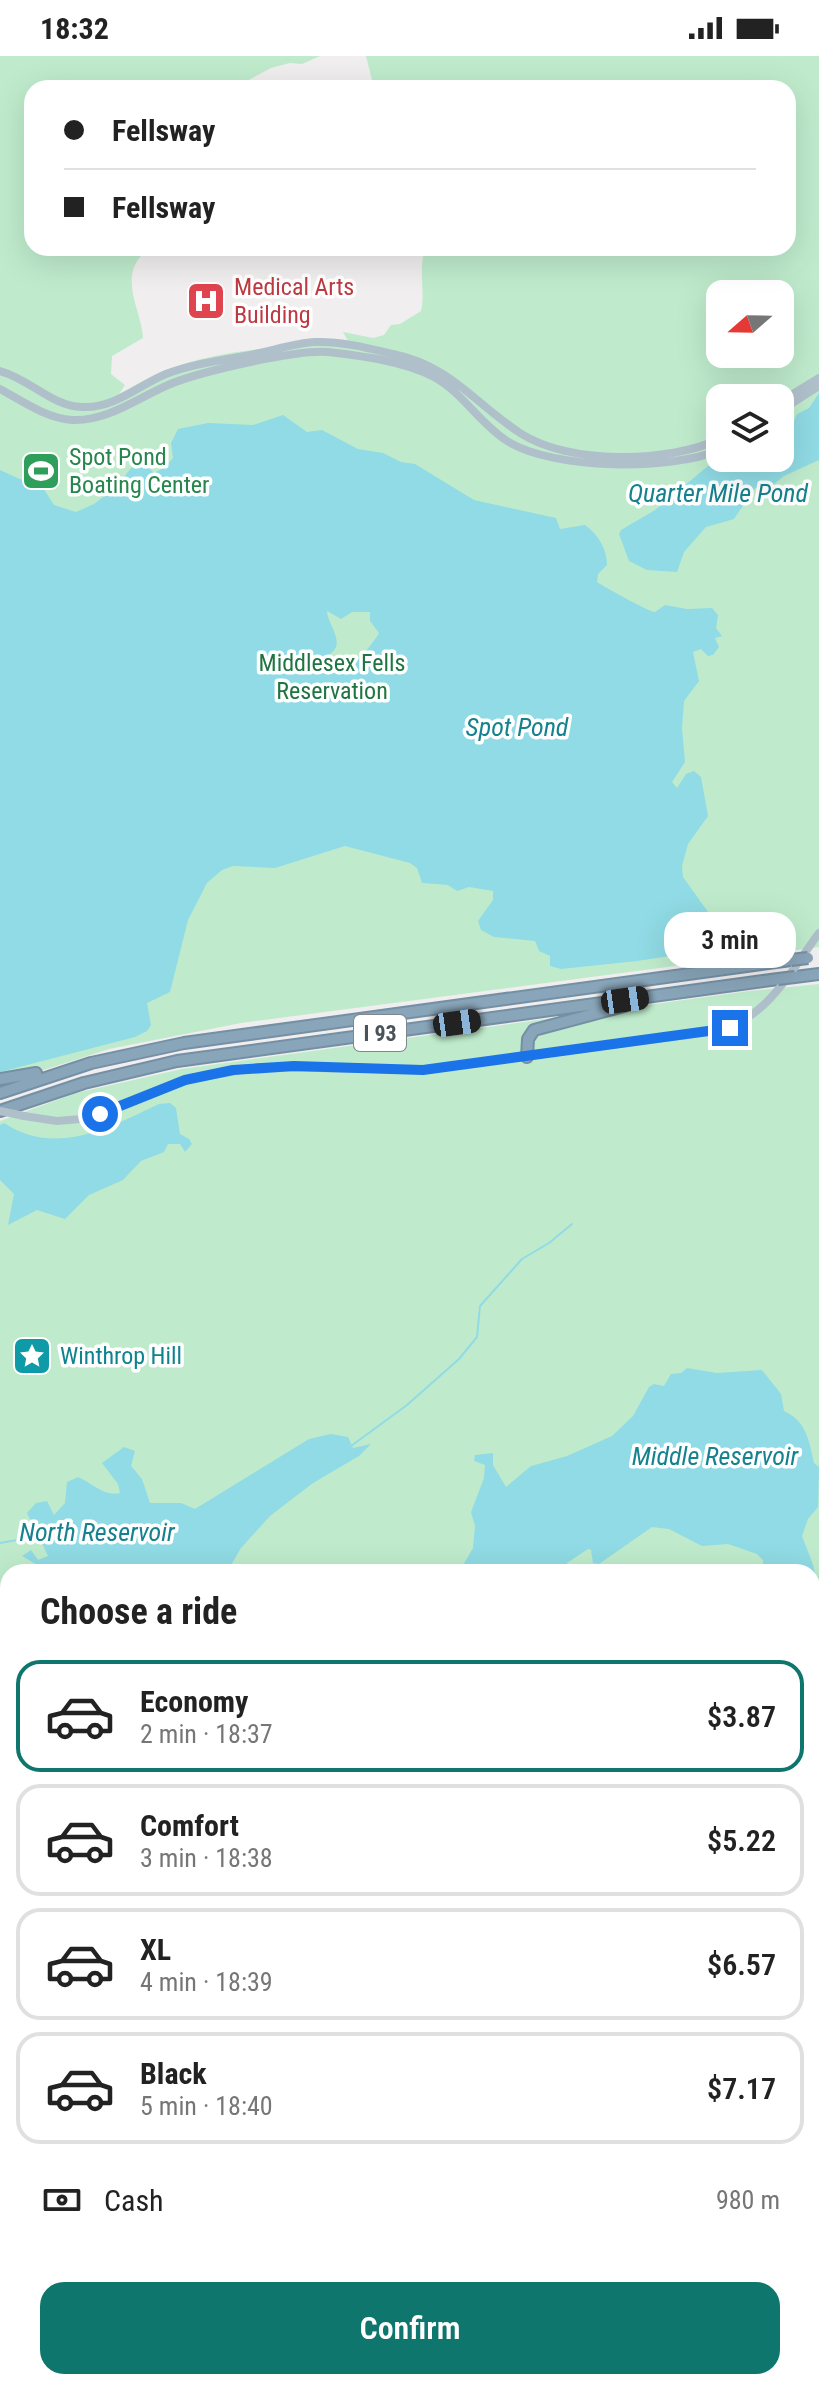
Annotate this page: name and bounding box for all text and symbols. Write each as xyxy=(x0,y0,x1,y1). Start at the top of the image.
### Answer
text: 18:32 xyxy=(40,11,109,46)
text: Fellsway xyxy=(112,113,215,148)
text: Fellsway xyxy=(112,190,215,225)
place label: Medical Arts Building xyxy=(234,273,354,329)
hospital icon: Medical Arts Building xyxy=(185,280,227,322)
north arrow xyxy=(706,280,794,368)
map controls xyxy=(706,280,794,472)
button: layers xyxy=(706,384,794,472)
place label: Spot Pond Boating Center xyxy=(69,443,209,499)
sports icon: Spot Pond Boating Center xyxy=(20,450,62,492)
water label: Quarter Mile Pond xyxy=(628,478,809,508)
park label: Middlesex Fells Reservation xyxy=(259,649,405,705)
water label: Spot Pond xyxy=(466,712,569,742)
callout: 3 min xyxy=(664,912,796,968)
text: 3 min xyxy=(701,925,759,955)
car xyxy=(600,985,650,1015)
car xyxy=(432,1008,482,1038)
route end xyxy=(712,1010,748,1046)
road number: I 93 xyxy=(354,1015,406,1051)
route start xyxy=(82,1096,118,1132)
place icon: Winthrop Hill xyxy=(11,1335,53,1377)
place label: Winthrop Hill xyxy=(60,1342,182,1370)
water label: Middle Reservoir xyxy=(632,1441,800,1471)
water label: North Reservoir xyxy=(19,1517,176,1547)
text: Choose a ride xyxy=(40,1591,237,1633)
icon: car xyxy=(44,1680,116,1752)
text: Economy xyxy=(140,1684,248,1719)
text: $3.87 xyxy=(707,1699,776,1734)
text: 2 min · 18:37 xyxy=(140,1719,273,1749)
icon: car xyxy=(44,1804,116,1876)
text: Comfort xyxy=(140,1808,239,1843)
text: $5.22 xyxy=(707,1823,776,1858)
text: 3 min · 18:38 xyxy=(140,1843,273,1873)
icon: car xyxy=(44,1928,116,2000)
text: XL xyxy=(140,1932,171,1967)
text: $6.57 xyxy=(707,1947,776,1982)
text: 4 min · 18:39 xyxy=(140,1967,273,1997)
icon: car xyxy=(44,2052,116,2124)
text: Black xyxy=(140,2056,207,2091)
text: $7.17 xyxy=(707,2071,776,2106)
text: 5 min · 18:40 xyxy=(140,2091,273,2121)
icon: cash xyxy=(40,2178,84,2222)
text: Cash xyxy=(104,2183,164,2218)
text: 980 m xyxy=(716,2185,780,2215)
button: Confirm xyxy=(40,2282,780,2374)

